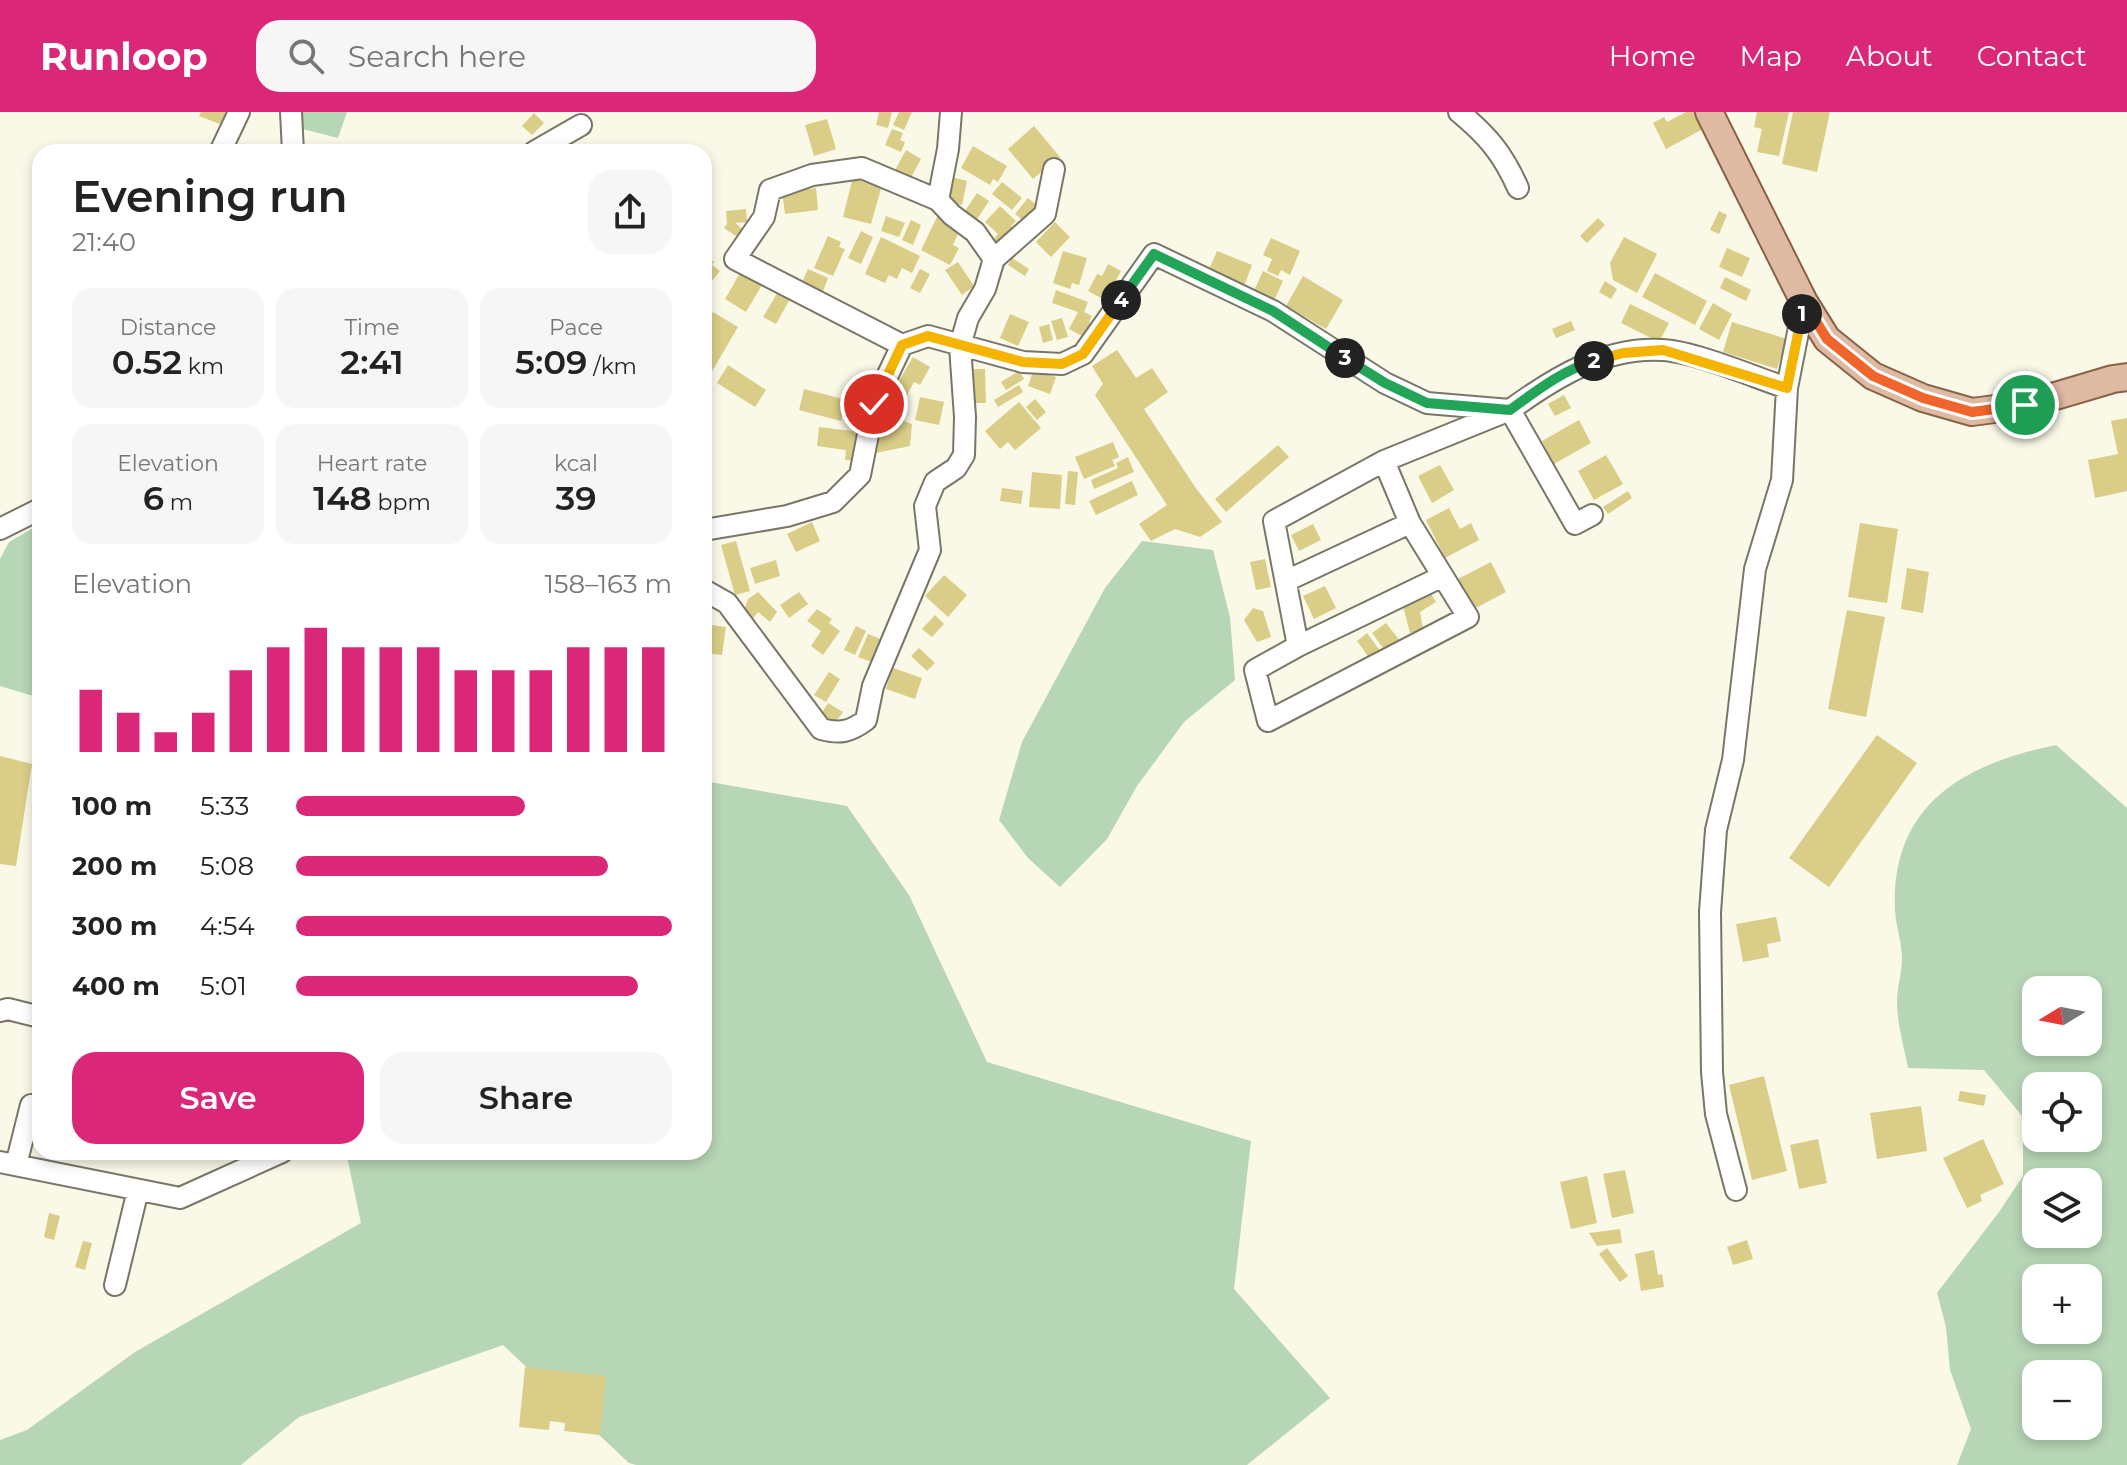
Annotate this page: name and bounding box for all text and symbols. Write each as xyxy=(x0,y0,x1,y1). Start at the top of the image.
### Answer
search box xyxy=(256,20,816,92)
text: Runloop xyxy=(40,33,208,80)
icon: search xyxy=(284,34,328,78)
text: Search here xyxy=(348,38,526,75)
text: Home xyxy=(1609,39,1696,73)
text: Map xyxy=(1740,39,1802,73)
text: About xyxy=(1846,39,1933,73)
text: Contact xyxy=(1977,39,2087,73)
text: Evening run xyxy=(72,169,348,223)
button: share xyxy=(588,170,672,254)
text: 21:40 xyxy=(72,226,136,258)
pin: 4 xyxy=(1101,280,1141,320)
text: 4 xyxy=(1113,286,1129,313)
pin: 1 xyxy=(1782,294,1822,334)
text: 1 xyxy=(1798,300,1806,327)
text: Distance xyxy=(120,314,216,341)
text: Time xyxy=(344,314,400,341)
text: Pace xyxy=(549,314,603,341)
pin: 3 xyxy=(1325,338,1365,378)
text: 0.52 xyxy=(112,341,182,383)
text: 2:41 xyxy=(340,341,404,383)
text: 5:09 xyxy=(515,341,587,383)
pin: 2 xyxy=(1574,341,1614,381)
text: 3 xyxy=(1338,344,1352,371)
text: 2 xyxy=(1588,347,1600,374)
text: km xyxy=(182,353,224,380)
text: /km xyxy=(587,353,637,380)
pin xyxy=(840,370,908,438)
pin xyxy=(1991,371,2059,439)
icon: check xyxy=(852,382,896,426)
icon: arrive xyxy=(2003,383,2047,427)
text: Elevation xyxy=(117,450,219,477)
text: Heart rate xyxy=(317,450,427,477)
text: kcal xyxy=(554,450,598,477)
text: 6 xyxy=(143,477,164,519)
text: 148 xyxy=(313,477,372,519)
text: 39 xyxy=(555,477,597,519)
text: m xyxy=(164,489,193,516)
text: bpm xyxy=(372,489,431,516)
text: Elevation xyxy=(72,568,192,600)
text: 158–163 m xyxy=(544,568,672,600)
text: 100 m xyxy=(72,790,152,822)
text: 5:33 xyxy=(200,790,249,822)
text: 200 m xyxy=(72,850,157,882)
text: 5:08 xyxy=(200,850,254,882)
text: 300 m xyxy=(72,910,157,942)
text: 4:54 xyxy=(200,910,255,942)
text: 400 m xyxy=(72,970,160,1002)
text: 5:01 xyxy=(200,970,247,1002)
north arrow xyxy=(2022,976,2102,1056)
map controls xyxy=(2022,976,2102,1440)
button: Save xyxy=(72,1052,364,1144)
button: Share xyxy=(380,1052,672,1144)
button: locate xyxy=(2022,1072,2102,1152)
button: layers xyxy=(2022,1168,2102,1248)
button: + xyxy=(2022,1264,2102,1344)
button: − xyxy=(2022,1360,2102,1440)

